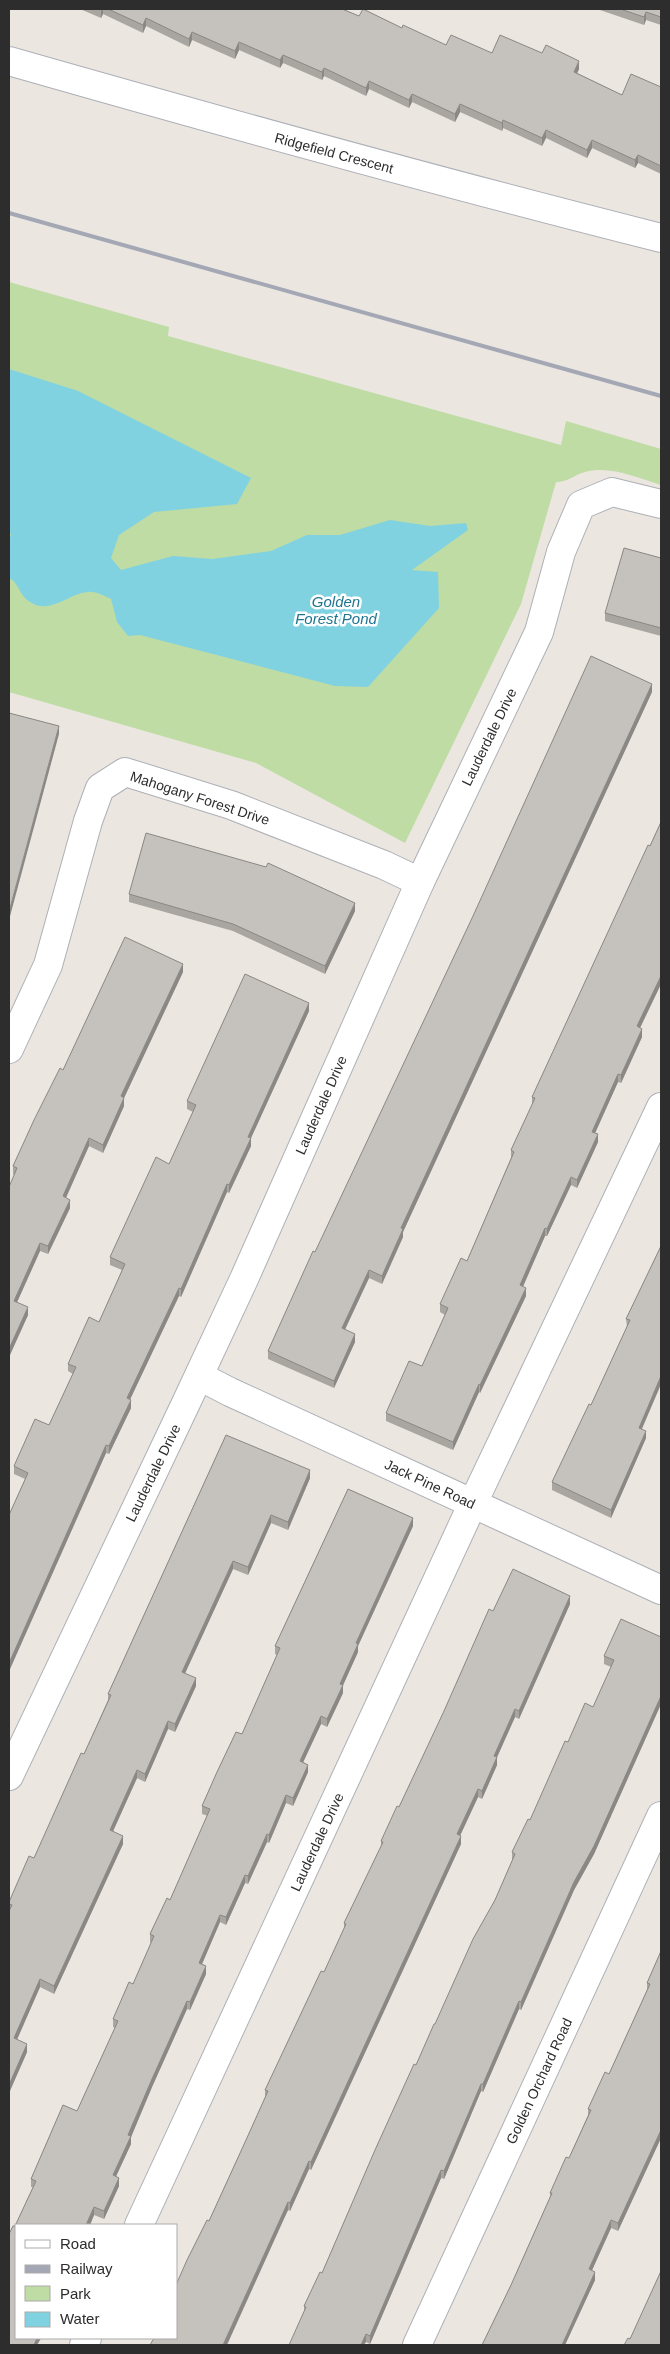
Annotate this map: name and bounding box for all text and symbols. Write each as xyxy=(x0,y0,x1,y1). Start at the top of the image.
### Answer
street label: Ridgefield Crescent xyxy=(273,129,395,177)
water label: Golden Forest Pond xyxy=(295,593,378,627)
street label: Lauderdale Drive xyxy=(458,685,520,788)
street label: Mahogany Forest Drive xyxy=(128,768,272,828)
street label: Lauderdale Drive xyxy=(292,1053,350,1157)
street label: Lauderdale Drive xyxy=(122,1421,184,1524)
street label: Jack Pine Road xyxy=(382,1456,478,1512)
street label: Lauderdale Drive xyxy=(287,1790,347,1894)
street label: Golden Orchard Road xyxy=(503,2016,575,2146)
legend xyxy=(15,2224,178,2339)
text: Road xyxy=(60,2235,96,2252)
text: Railway xyxy=(60,2260,113,2277)
text: Park xyxy=(60,2285,91,2302)
text: Water xyxy=(60,2310,99,2327)

